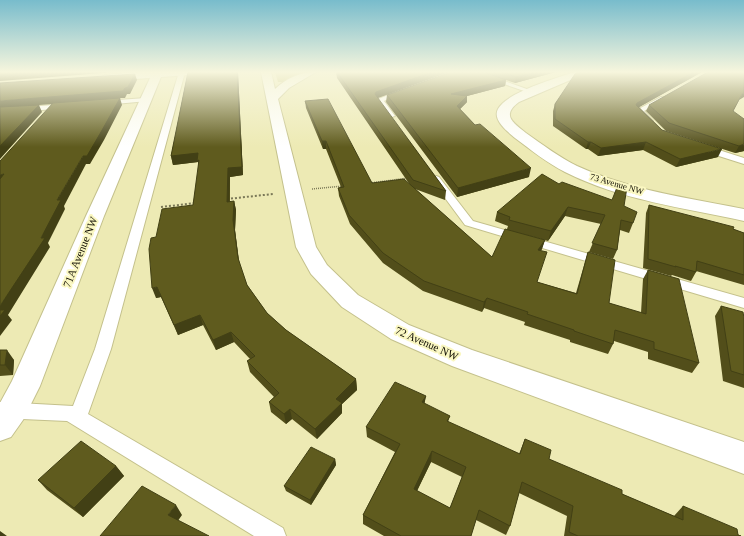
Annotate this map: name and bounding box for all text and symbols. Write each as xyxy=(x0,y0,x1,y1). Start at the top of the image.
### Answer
street label: 73 Avenue NW xyxy=(589,172,645,197)
street label: 71A Avenue NW xyxy=(60,214,100,289)
street label: 72 Avenue NW xyxy=(394,324,461,362)

